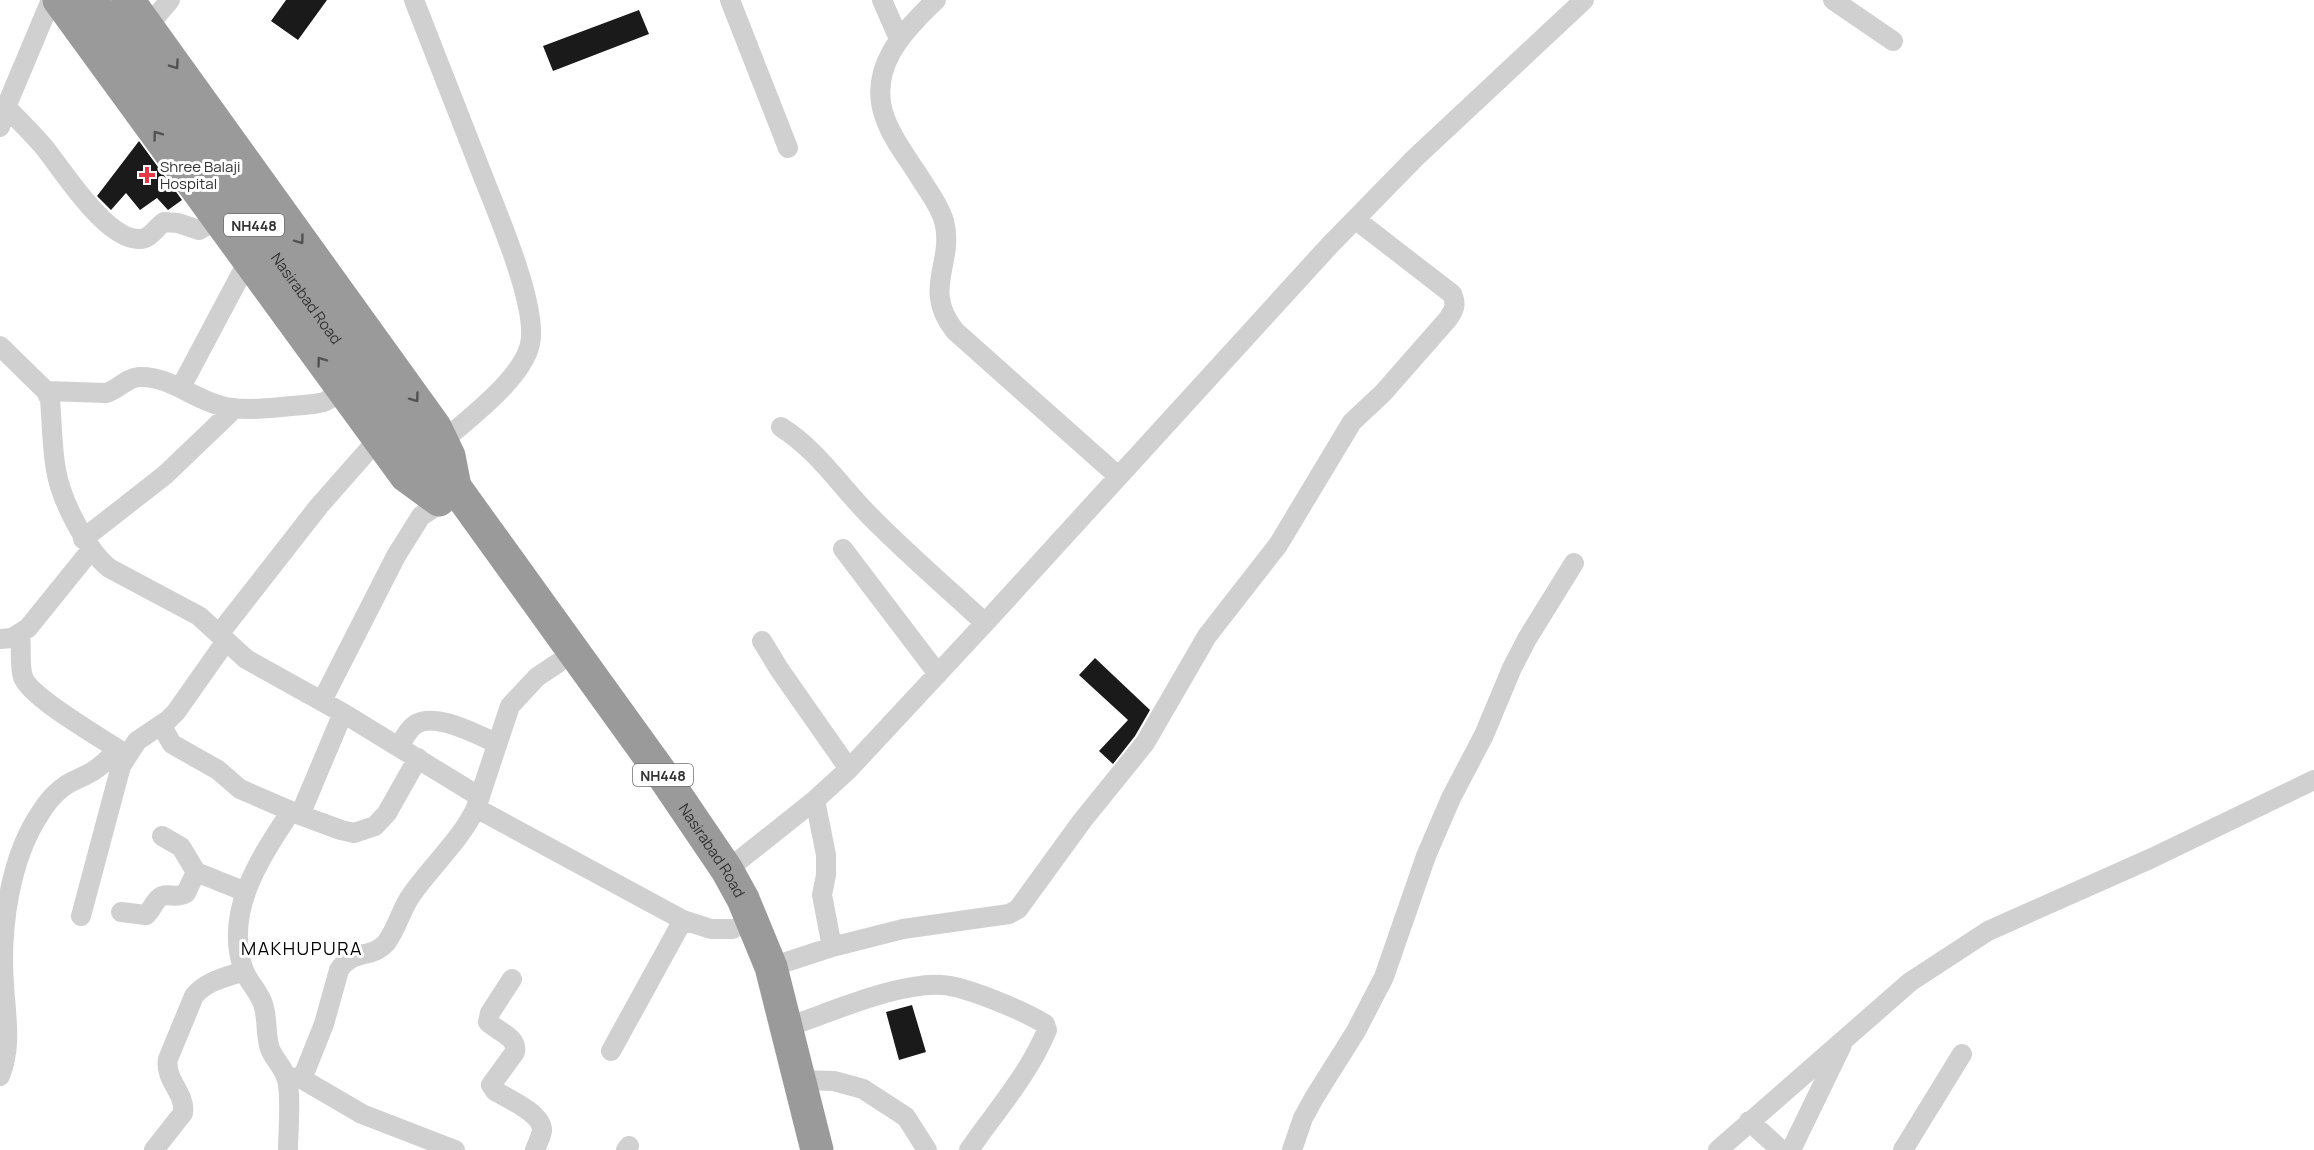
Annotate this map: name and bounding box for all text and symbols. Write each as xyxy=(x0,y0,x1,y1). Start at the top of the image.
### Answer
one-way arrow xyxy=(168,58,179,69)
one-way arrow xyxy=(153,131,164,142)
place label: Shree Balaji Hospital xyxy=(160,156,241,194)
marker: Shree Balaji Hospital xyxy=(138,166,156,184)
road number: NH448 xyxy=(224,214,284,236)
one-way arrow xyxy=(293,234,304,245)
street label: Nasirabad Road xyxy=(267,248,347,348)
one-way arrow xyxy=(317,357,328,368)
one-way arrow xyxy=(408,392,419,403)
road number: NH448 xyxy=(633,764,693,786)
street label: Nasirabad Road xyxy=(674,799,750,901)
district label: MAKHUPURA xyxy=(241,936,363,960)

